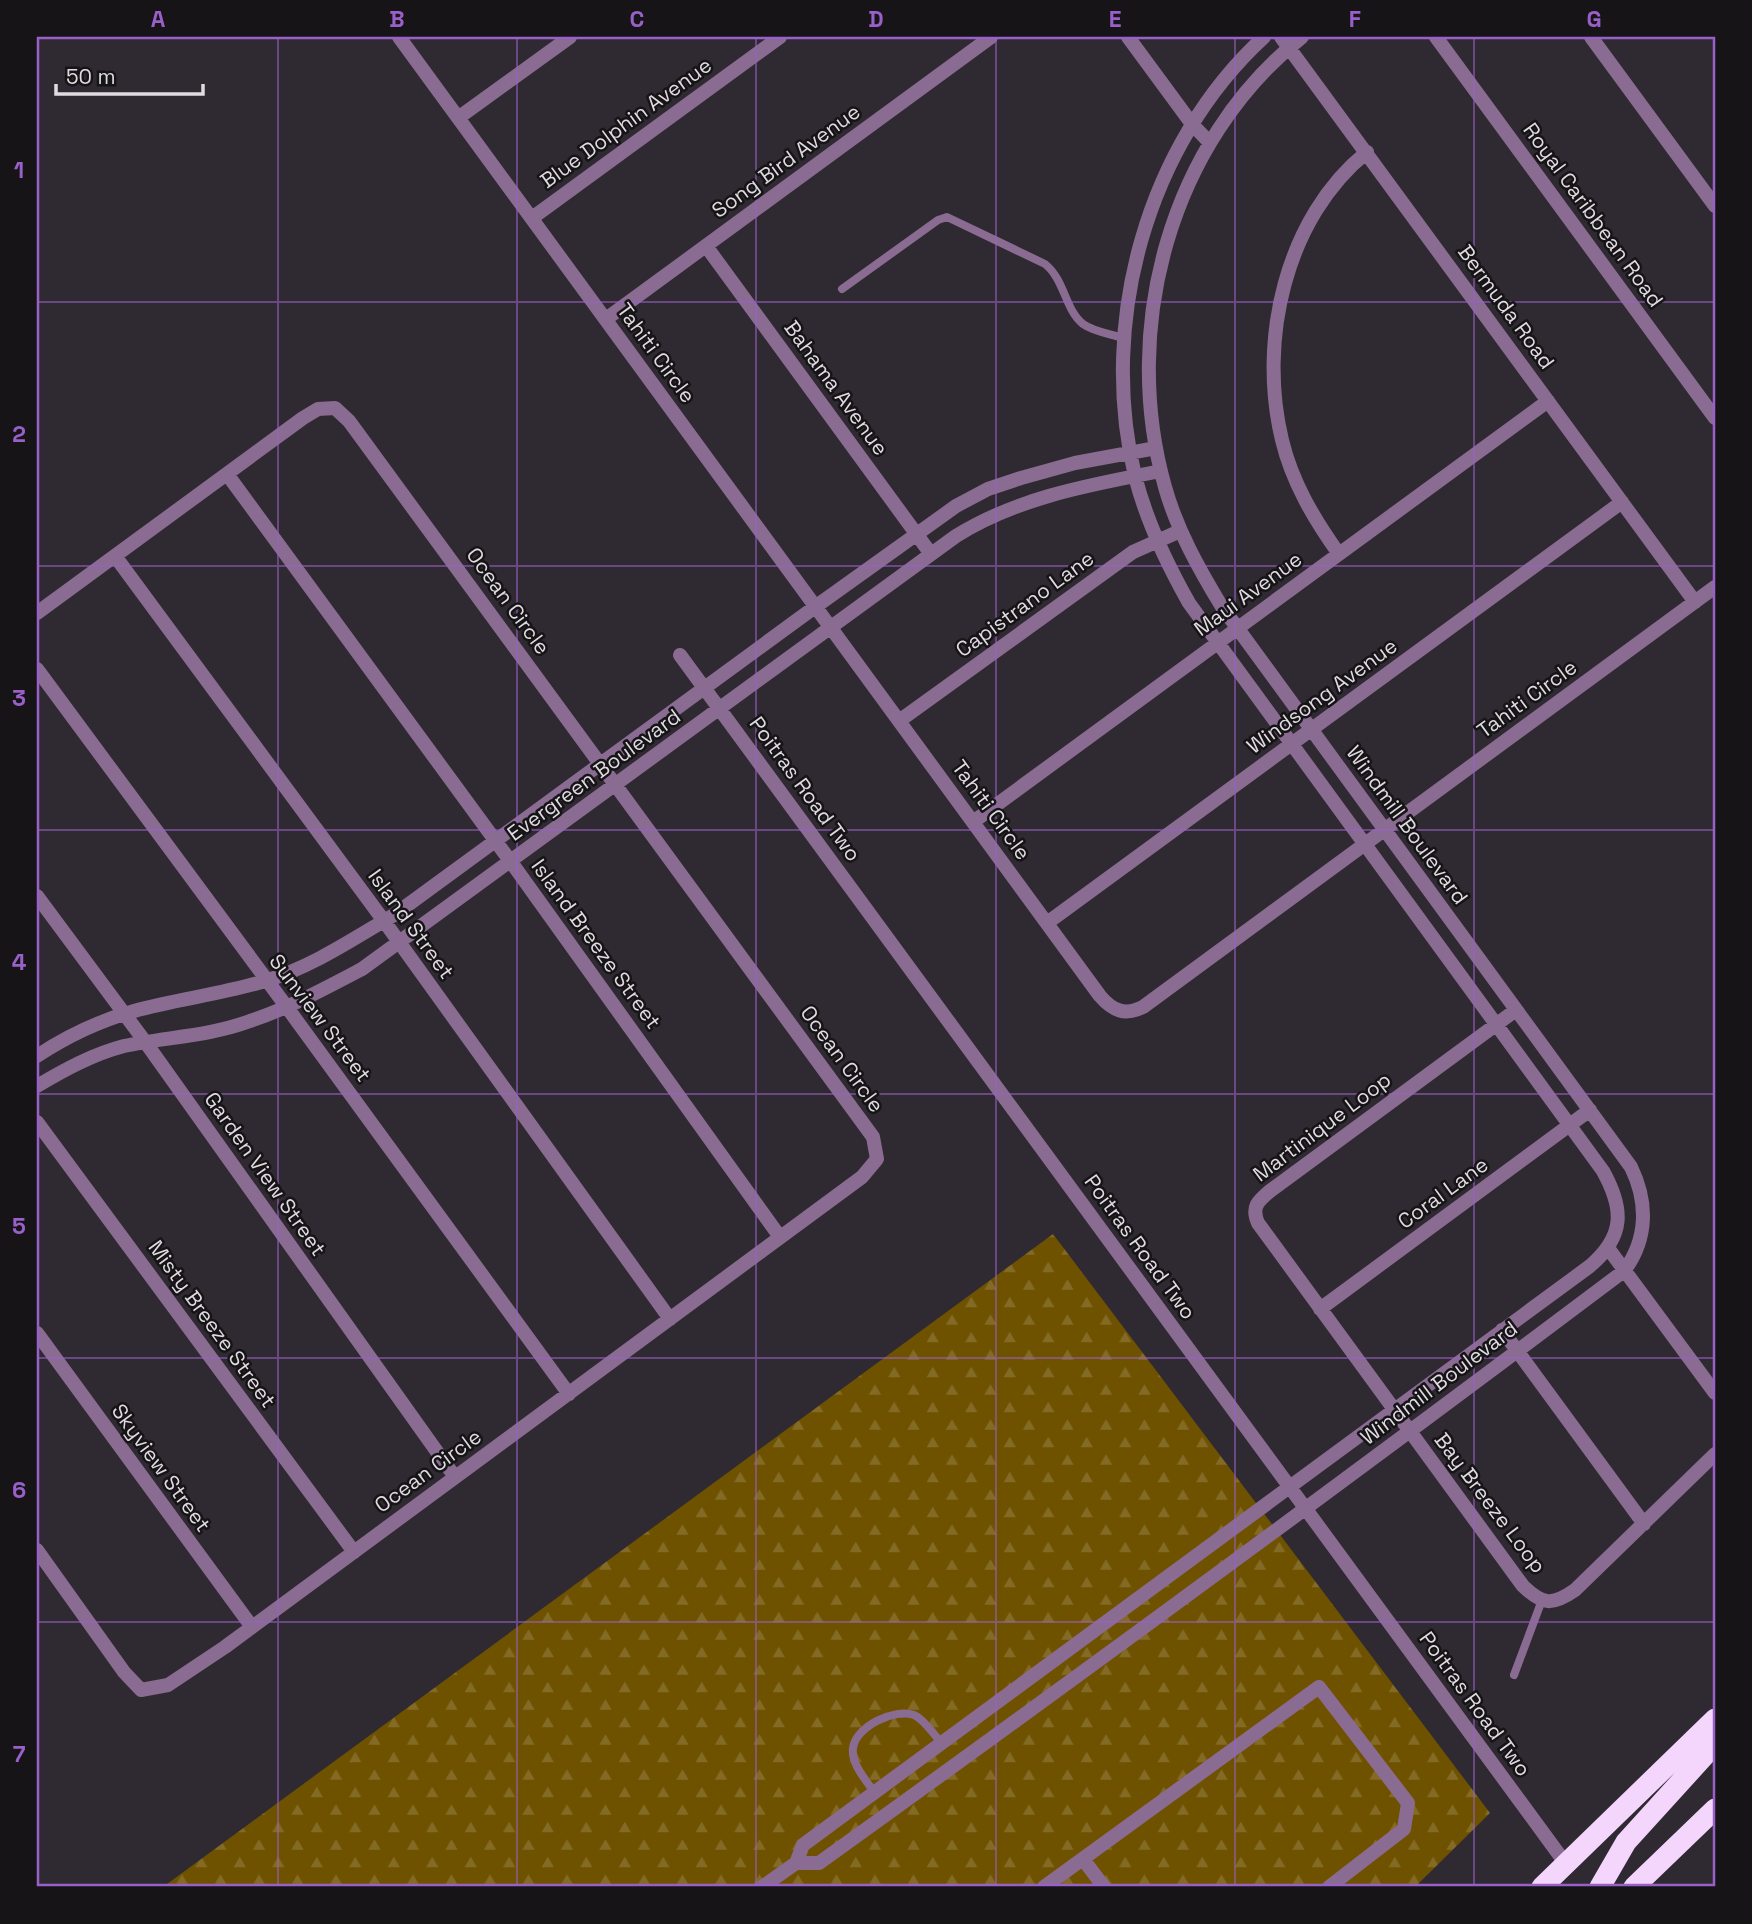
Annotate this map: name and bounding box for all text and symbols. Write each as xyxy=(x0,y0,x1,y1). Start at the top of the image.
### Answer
text: A xyxy=(151,4,166,34)
text: B xyxy=(389,4,405,34)
text: C xyxy=(630,4,644,34)
text: D xyxy=(868,4,884,34)
text: E xyxy=(1109,4,1121,34)
text: F xyxy=(1349,4,1361,34)
text: G xyxy=(1586,4,1602,34)
street label: Blue Dolphin Avenue xyxy=(535,51,717,194)
scale bar xyxy=(56,52,203,96)
text: 50 m xyxy=(66,63,116,90)
street label: Song Bird Avenue xyxy=(706,98,865,224)
street label: Royal Caribbean Road xyxy=(1517,117,1669,312)
text: 1 xyxy=(14,155,24,185)
street label: Bermuda Road xyxy=(1452,239,1561,374)
street label: Tahiti Circle xyxy=(611,297,702,408)
street label: Bahama Avenue xyxy=(778,315,894,460)
text: 2 xyxy=(12,419,26,449)
street label: Ocean Circle xyxy=(461,542,556,659)
street label: Capistrano Lane xyxy=(950,544,1099,663)
street label: Maui Avenue xyxy=(1188,545,1307,642)
street label: Windsong Avenue xyxy=(1241,632,1402,759)
street label: Tahiti Circle xyxy=(1471,653,1582,744)
text: 3 xyxy=(12,683,26,713)
street label: Evergreen Boulevard xyxy=(502,703,686,847)
street label: Poitras Road Two xyxy=(744,711,867,867)
street label: Windmill Boulevard xyxy=(1341,740,1474,909)
street label: Tahiti Circle xyxy=(946,754,1037,865)
street label: Island Breeze Street xyxy=(526,853,667,1034)
street label: Island Street xyxy=(362,863,460,984)
text: 4 xyxy=(12,947,27,977)
street label: Sunview Street xyxy=(263,948,377,1087)
street label: Ocean Circle xyxy=(795,1000,890,1117)
street label: Martinique Loop xyxy=(1247,1066,1396,1187)
street label: Garden View Street xyxy=(199,1086,332,1261)
street label: Coral Lane xyxy=(1392,1151,1493,1235)
street label: Poitras Road Two xyxy=(1079,1169,1202,1325)
text: 5 xyxy=(12,1211,26,1241)
street label: Misty Breeze Street xyxy=(143,1235,282,1413)
street label: Windmill Boulevard xyxy=(1355,1315,1523,1450)
street label: Skyview Street xyxy=(106,1398,217,1537)
street label: Ocean Circle xyxy=(369,1423,486,1518)
street label: Bay Breeze Loop xyxy=(1429,1427,1552,1578)
text: 6 xyxy=(12,1475,26,1505)
street label: Poitras Road Two xyxy=(1414,1626,1537,1782)
text: 7 xyxy=(13,1739,26,1769)

